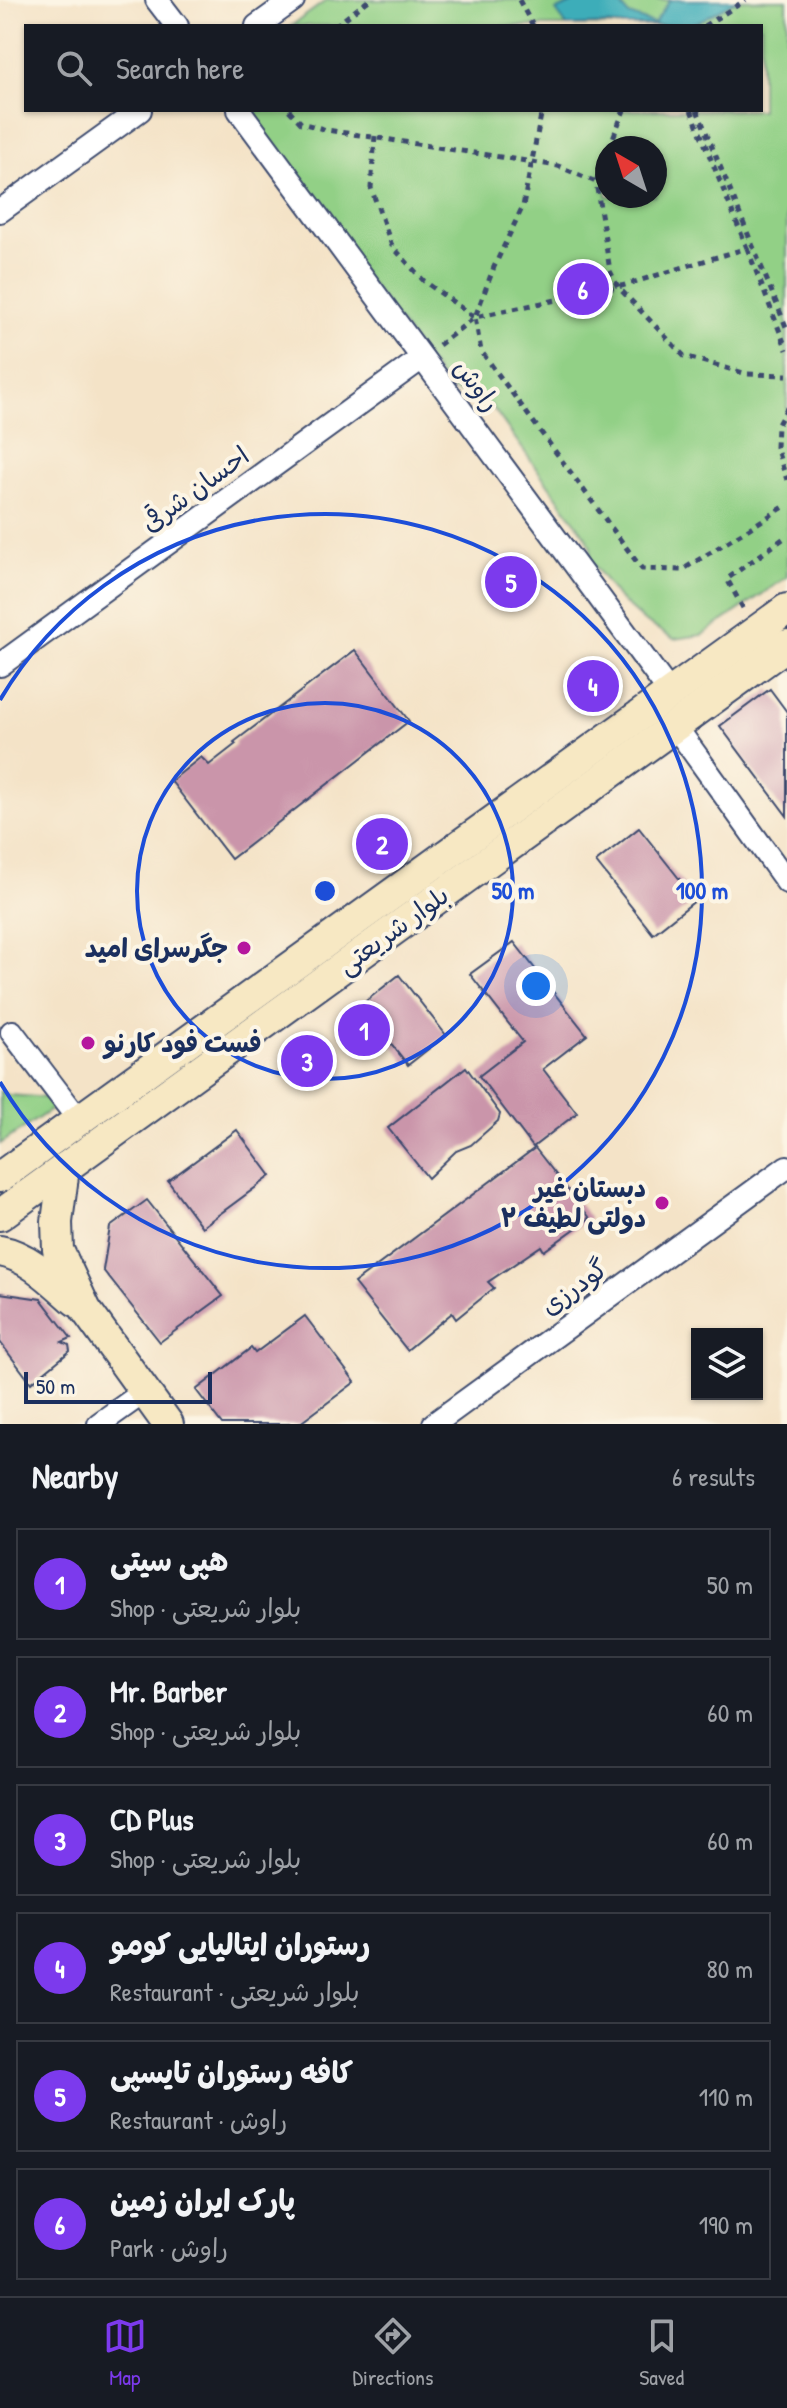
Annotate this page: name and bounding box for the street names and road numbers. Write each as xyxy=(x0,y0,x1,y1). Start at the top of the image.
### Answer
street label: راوش xyxy=(446,351,509,418)
street label: احسان شرقی xyxy=(134,438,256,540)
street label: بلوار شریعتی xyxy=(330,877,455,982)
street label: گودرزی xyxy=(533,1250,614,1323)

